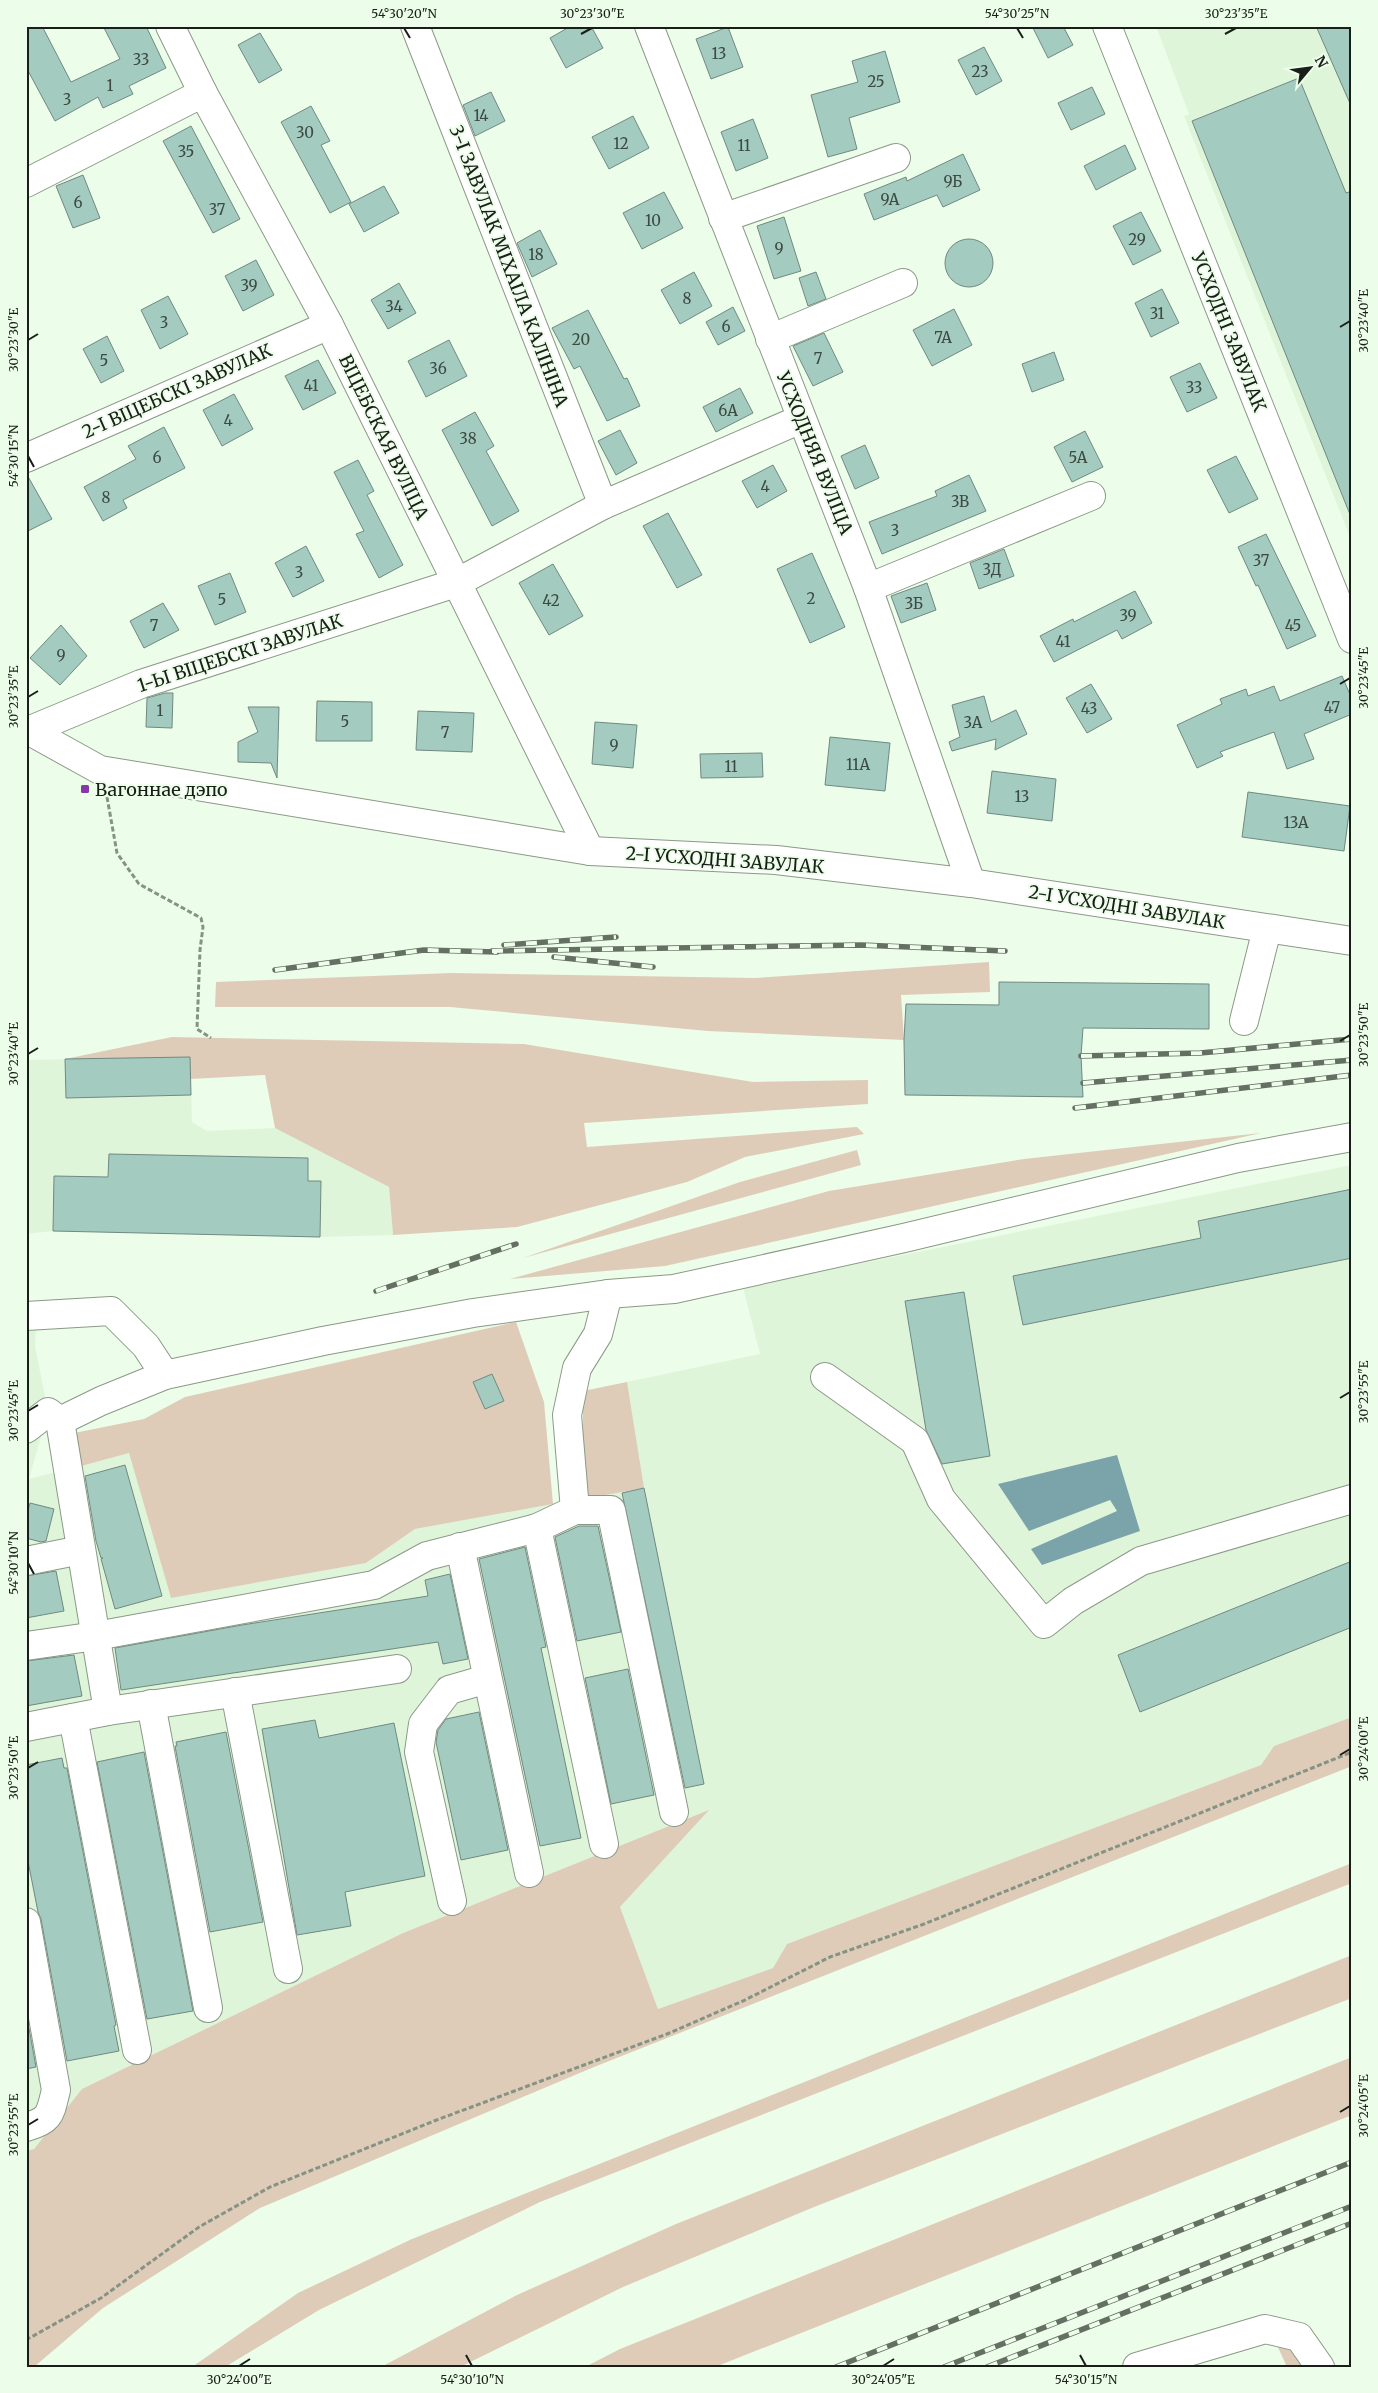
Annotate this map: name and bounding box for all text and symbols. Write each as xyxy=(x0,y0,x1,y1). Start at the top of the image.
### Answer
text: 54°30'20"N xyxy=(371,6,437,21)
text: 30°23'30"E xyxy=(560,6,624,21)
text: 54°30'25"N xyxy=(985,6,1050,21)
text: 30°23'35"E xyxy=(1205,6,1268,21)
north arrow xyxy=(1286,42,1336,92)
house number: 13 xyxy=(712,44,726,63)
house number: 33 xyxy=(133,50,149,69)
text: N xyxy=(1311,52,1332,71)
house number: 23 xyxy=(972,62,988,81)
house number: 25 xyxy=(867,72,885,91)
house number: 1 xyxy=(107,76,114,95)
house number: 3 xyxy=(63,90,71,109)
house number: 14 xyxy=(473,106,489,125)
street label: 3-І ЗАВУЛАК МІХАІЛА КАЛІНІНА xyxy=(444,122,574,410)
house number: 30 xyxy=(296,123,314,142)
house number: 12 xyxy=(613,134,629,153)
house number: 11 xyxy=(737,136,751,155)
house number: 35 xyxy=(178,142,194,161)
house number: 9Б xyxy=(944,172,962,191)
house number: 9А xyxy=(881,190,900,209)
house number: 6 xyxy=(73,193,83,212)
house number: 37 xyxy=(209,200,226,219)
house number: 10 xyxy=(645,211,661,230)
house number: 29 xyxy=(1128,230,1146,249)
house number: 9 xyxy=(774,239,784,258)
house number: 18 xyxy=(528,245,544,264)
street label: УСХОДНІ ЗАВУЛАК xyxy=(1186,248,1272,415)
house number: 39 xyxy=(240,276,258,295)
house number: 8 xyxy=(683,289,692,308)
text: 30°23'40"E xyxy=(1356,289,1371,353)
house number: 34 xyxy=(385,297,403,316)
house number: 31 xyxy=(1150,304,1165,323)
text: 30°23'30"E xyxy=(6,308,21,372)
house number: 3 xyxy=(160,313,168,332)
house number: 6 xyxy=(721,317,731,336)
house number: 7А xyxy=(934,328,952,347)
house number: 20 xyxy=(572,330,590,349)
street label: 2-І ВІЦЕБСКІ ЗАВУЛАК xyxy=(79,339,276,443)
house number: 7 xyxy=(814,349,823,368)
house number: 5 xyxy=(100,351,108,370)
street label: ВІЦЕБСКАЯ ВУЛІЦА xyxy=(334,351,434,524)
house number: 36 xyxy=(429,359,447,378)
street label: УСХОДНЯЯ ВУЛІЦА xyxy=(771,367,858,538)
house number: 41 xyxy=(304,376,319,395)
house number: 33 xyxy=(1186,378,1202,397)
house number: 6А xyxy=(718,401,738,420)
house number: 4 xyxy=(223,411,233,430)
text: 54°30'15"N xyxy=(6,424,21,487)
house number: 38 xyxy=(459,429,477,448)
house number: 6 xyxy=(152,448,162,467)
house number: 5А xyxy=(1069,448,1088,467)
house number: 4 xyxy=(760,477,770,496)
house number: 8 xyxy=(102,488,111,507)
house number: 3В xyxy=(951,492,969,511)
house number: 3 xyxy=(891,521,899,540)
house number: 37 xyxy=(1253,551,1270,570)
house number: 3Д xyxy=(983,560,1002,579)
house number: 3 xyxy=(295,563,303,582)
house number: 2 xyxy=(807,589,816,608)
house number: 5 xyxy=(218,590,226,609)
house number: 42 xyxy=(542,591,560,610)
house number: 3Б xyxy=(905,594,923,613)
house number: 39 xyxy=(1119,606,1137,625)
street label: 1-Ы ВІЦЕБСКІ ЗАВУЛАК xyxy=(134,609,346,697)
house number: 7 xyxy=(150,616,159,635)
house number: 45 xyxy=(1285,616,1301,635)
house number: 41 xyxy=(1056,632,1071,651)
house number: 9 xyxy=(56,646,66,665)
text: 30°23'45"E xyxy=(1356,647,1371,709)
text: 30°23'35"E xyxy=(6,665,21,728)
house number: 47 xyxy=(1324,698,1341,717)
house number: 43 xyxy=(1081,699,1097,718)
house number: 1 xyxy=(157,701,164,720)
house number: 5 xyxy=(341,712,349,731)
house number: 3А xyxy=(964,713,983,732)
house number: 7 xyxy=(441,723,450,742)
house number: 9 xyxy=(609,736,619,755)
house number: 11А xyxy=(846,755,870,774)
house number: 11 xyxy=(724,757,738,776)
place label: Вагоннае дэпо xyxy=(95,778,228,801)
marker: Вагоннае дэпо xyxy=(79,783,91,795)
house number: 13 xyxy=(1015,787,1029,806)
house number: 13А xyxy=(1283,813,1309,832)
street label: 2-І УСХОДНІ ЗАВУЛАК xyxy=(625,842,825,878)
street label: 2-І УСХОДНІ ЗАВУЛАК xyxy=(1027,880,1227,934)
text: 30°23'50"E xyxy=(1356,1003,1371,1067)
text: 30°23'40"E xyxy=(6,1022,21,1086)
text: 30°23'55"E xyxy=(1356,1360,1371,1423)
text: 30°23'45"E xyxy=(6,1380,21,1442)
text: 54°30'10"N xyxy=(6,1531,21,1595)
text: 30°24'00"E xyxy=(1356,1716,1371,1781)
text: 30°23'50"E xyxy=(6,1736,21,1800)
text: 30°24'05"E xyxy=(1356,2074,1371,2138)
text: 30°23'55"E xyxy=(6,2093,21,2156)
text: 30°24'00"E xyxy=(207,2372,272,2387)
text: 54°30'10"N xyxy=(440,2372,504,2387)
text: 30°24'05"E xyxy=(851,2372,915,2387)
text: 54°30'15"N xyxy=(1055,2372,1118,2387)

